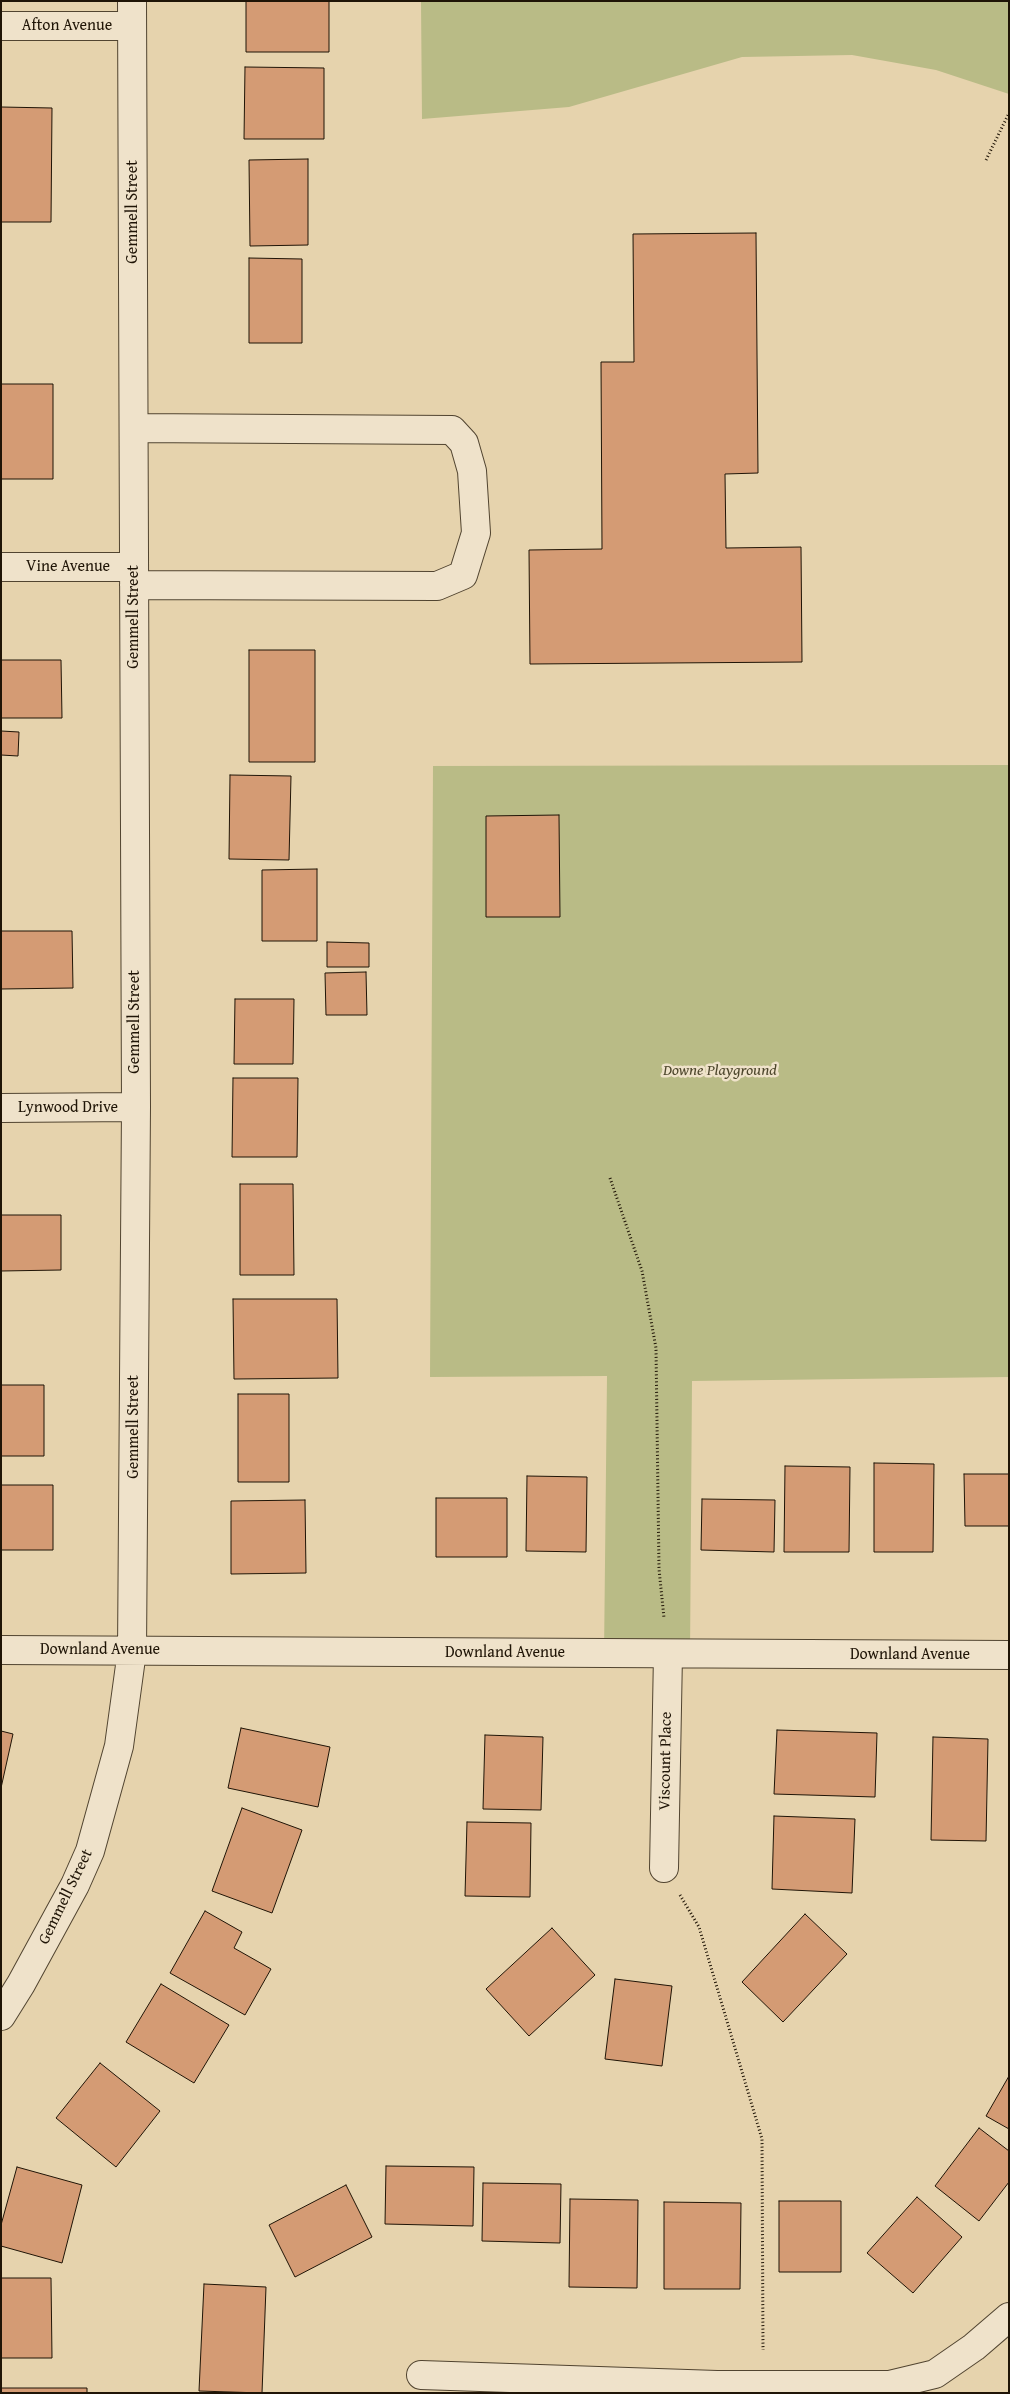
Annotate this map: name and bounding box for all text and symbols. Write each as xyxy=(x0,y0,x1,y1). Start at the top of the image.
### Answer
street label: Afton Avenue xyxy=(22,16,112,36)
street label: Gemmell Street xyxy=(123,160,143,264)
street label: Vine Avenue xyxy=(26,557,110,577)
street label: Gemmell Street xyxy=(124,565,144,669)
street label: Gemmell Street xyxy=(125,970,145,1074)
park label: Downe Playground xyxy=(663,1061,777,1081)
street label: Lynwood Drive xyxy=(18,1098,118,1118)
street label: Gemmell Street xyxy=(124,1375,144,1479)
street label: Downland Avenue xyxy=(40,1640,160,1660)
street label: Downland Avenue xyxy=(445,1643,565,1663)
street label: Downland Avenue xyxy=(850,1645,970,1665)
street label: Viscount Place xyxy=(656,1712,676,1810)
street label: Gemmell Street xyxy=(35,1846,97,1948)

